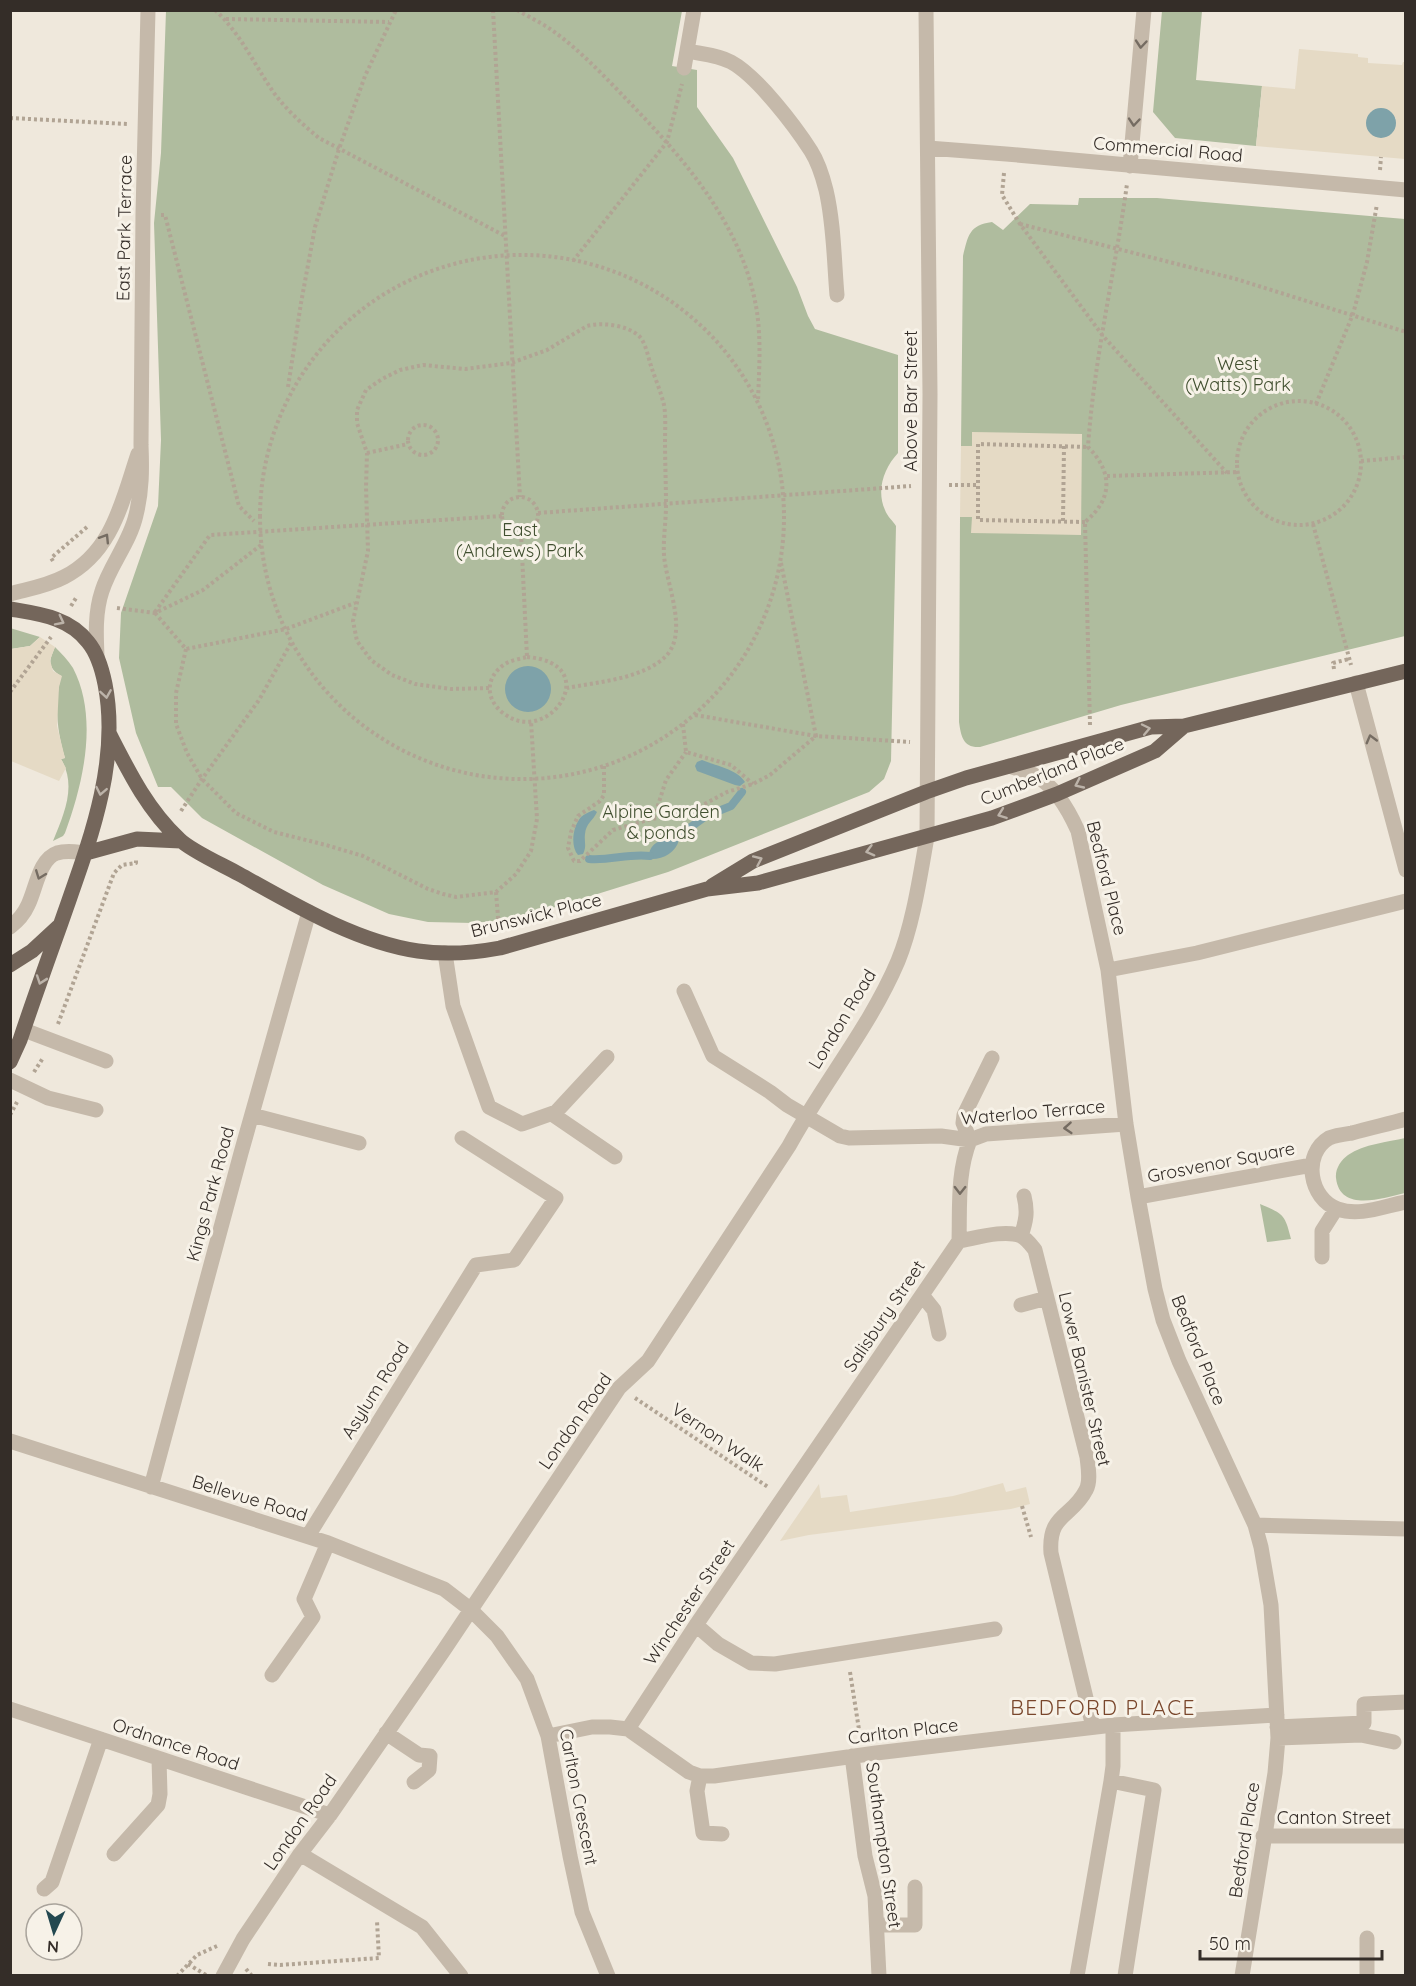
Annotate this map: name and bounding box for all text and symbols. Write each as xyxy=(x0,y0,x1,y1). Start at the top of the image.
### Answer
one-way arrow xyxy=(1135,40,1148,49)
one-way arrow xyxy=(1128,117,1141,126)
street label: Commercial Road xyxy=(1092,131,1244,167)
street label: East Park Terrace xyxy=(111,155,137,301)
street label: Above Bar Street xyxy=(899,330,922,472)
park label: West (Watts) Park xyxy=(1185,352,1291,396)
park label: East (Andrews) Park xyxy=(456,518,584,562)
one-way arrow xyxy=(98,534,110,544)
one-way arrow xyxy=(54,614,64,625)
one-way arrow xyxy=(100,689,112,699)
one-way arrow xyxy=(1141,723,1151,736)
street label: Cumberland Place xyxy=(977,732,1127,810)
one-way arrow xyxy=(1366,734,1378,745)
one-way arrow xyxy=(1074,777,1085,789)
one-way arrow xyxy=(95,786,108,796)
park label: Alpine Garden & ponds xyxy=(602,800,720,844)
one-way arrow xyxy=(997,807,1008,820)
street label: Bedford Place xyxy=(1082,818,1132,938)
one-way arrow xyxy=(865,844,875,857)
one-way arrow xyxy=(751,855,762,867)
one-way arrow xyxy=(35,869,47,880)
street label: Brunswick Place xyxy=(468,888,604,942)
street label: London Road xyxy=(803,965,881,1073)
one-way arrow xyxy=(36,974,48,985)
street label: Waterloo Terrace xyxy=(960,1094,1106,1130)
one-way arrow xyxy=(1063,1121,1072,1134)
street label: Kings Park Road xyxy=(181,1124,239,1264)
street label: Grosvenor Square xyxy=(1145,1136,1297,1188)
one-way arrow xyxy=(954,1186,966,1195)
street label: Salisbury Street xyxy=(838,1256,930,1376)
street label: Lower Banister Street xyxy=(1054,1289,1116,1469)
street label: Bedford Place xyxy=(1166,1291,1232,1409)
street label: Asylum Road xyxy=(336,1337,414,1443)
street label: London Road xyxy=(533,1368,617,1474)
street label: Vernon Walk xyxy=(667,1398,769,1476)
street label: Bellevue Road xyxy=(189,1470,311,1526)
street label: Winchester Street xyxy=(638,1535,740,1669)
district label: BEDFORD PLACE xyxy=(1010,1694,1196,1720)
street label: Ordnance Road xyxy=(110,1713,242,1775)
street label: Carlton Place xyxy=(846,1713,960,1749)
street label: Carlton Crescent xyxy=(554,1727,604,1867)
street label: Southampton Street xyxy=(861,1761,907,1929)
street label: London Road xyxy=(258,1769,342,1875)
street label: Bedford Place xyxy=(1223,1780,1265,1900)
street label: Canton Street xyxy=(1277,1806,1391,1829)
north arrow xyxy=(24,1902,84,1962)
scale bar xyxy=(1200,1923,1382,1961)
text: 50 m xyxy=(1209,1932,1251,1955)
text: N xyxy=(46,1937,60,1957)

